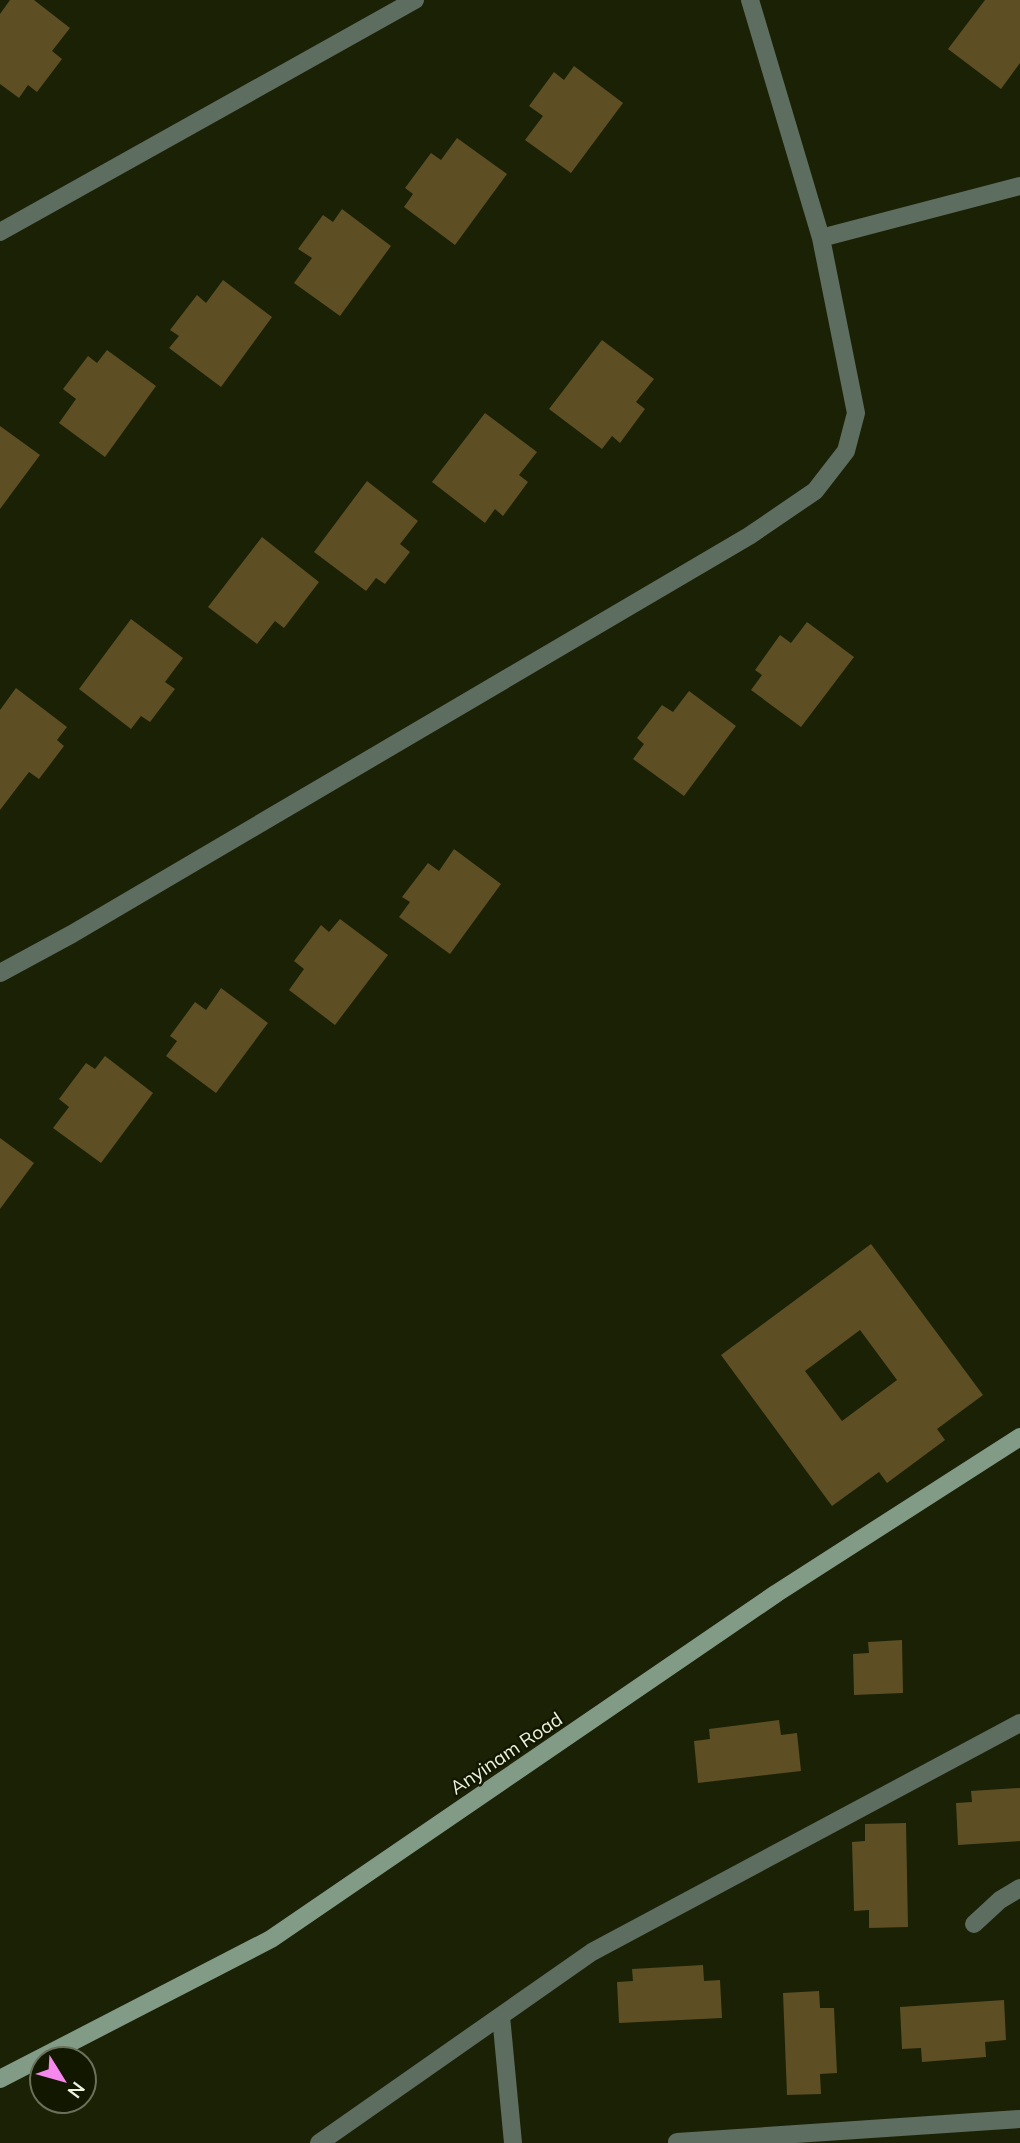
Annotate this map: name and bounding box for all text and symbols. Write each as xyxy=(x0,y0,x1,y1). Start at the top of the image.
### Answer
street label: Anyinam Road xyxy=(445,1707,567,1799)
north arrow xyxy=(28,2045,98,2115)
text: N xyxy=(63,2077,90,2103)

